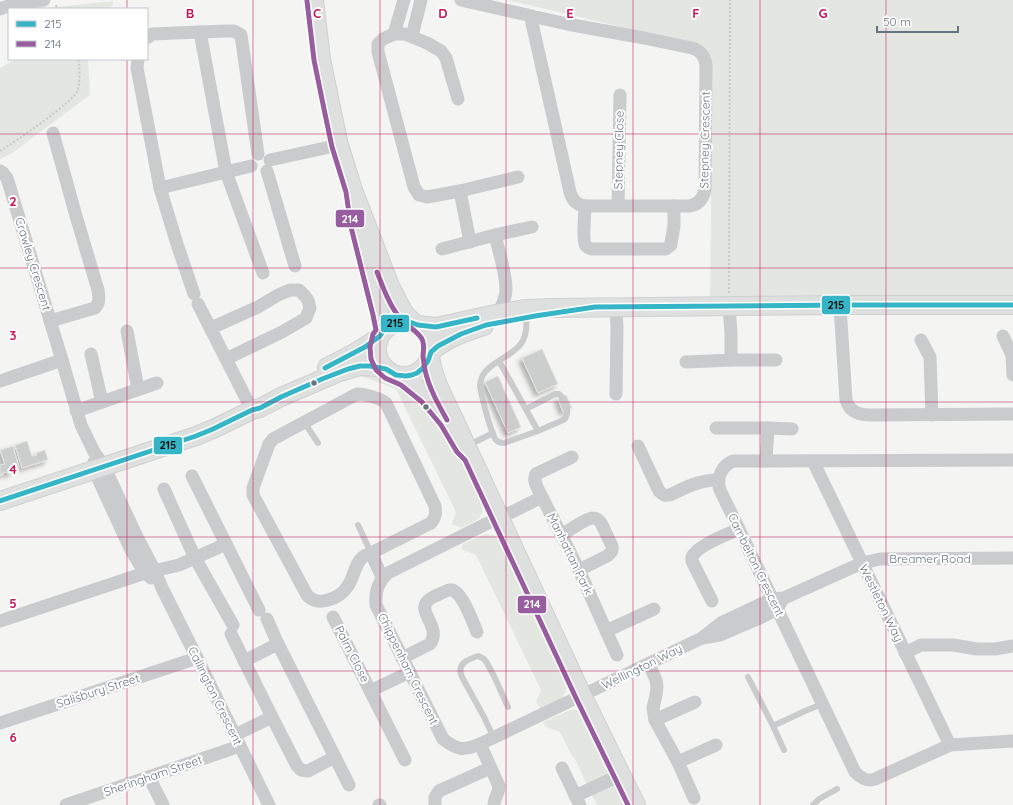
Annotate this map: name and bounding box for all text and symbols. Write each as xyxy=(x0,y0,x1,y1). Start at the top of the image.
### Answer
text: B xyxy=(186,5,194,21)
text: C xyxy=(313,5,321,21)
text: D xyxy=(438,5,448,21)
text: E xyxy=(566,5,574,21)
text: F xyxy=(692,5,700,21)
text: G xyxy=(818,5,828,21)
legend xyxy=(8,8,148,60)
scale bar xyxy=(877,8,958,34)
text: 50 m xyxy=(883,14,911,29)
text: 215 xyxy=(44,16,62,31)
text: 214 xyxy=(44,36,61,51)
street label: Stepney Crescent xyxy=(696,91,713,189)
street label: Stepney Close xyxy=(610,110,627,189)
text: 2 xyxy=(9,193,17,209)
line badge: 214 xyxy=(335,209,365,228)
text: 214 xyxy=(341,212,359,226)
street label: Crawley Crescent xyxy=(12,215,55,312)
line badge: 215 xyxy=(821,295,851,315)
text: 215 xyxy=(828,298,844,312)
line badge: 215 xyxy=(380,314,410,333)
text: 215 xyxy=(387,316,403,330)
text: 3 xyxy=(10,327,17,343)
unlabelled marker xyxy=(309,378,319,388)
unlabelled marker xyxy=(421,402,431,412)
line badge: 215 xyxy=(153,436,183,455)
text: 215 xyxy=(160,438,176,452)
text: 4 xyxy=(9,461,17,477)
street label: Manhattan Park xyxy=(544,510,597,597)
street label: Cambelton Crescent xyxy=(725,511,788,619)
street label: Breamer Road xyxy=(889,551,971,566)
street label: Westleton Way xyxy=(856,562,907,644)
text: 5 xyxy=(9,595,17,611)
line badge: 214 xyxy=(517,595,547,614)
text: 214 xyxy=(523,597,541,611)
street label: Chippenham Crescent xyxy=(375,610,442,727)
street label: Palm Close xyxy=(332,623,373,685)
street label: Wellington Way xyxy=(599,641,685,693)
street label: Callington Crescent xyxy=(185,644,246,747)
street label: Salisbury Street xyxy=(54,670,141,711)
text: 6 xyxy=(9,729,17,745)
street label: Sheringham Street xyxy=(102,752,204,799)

